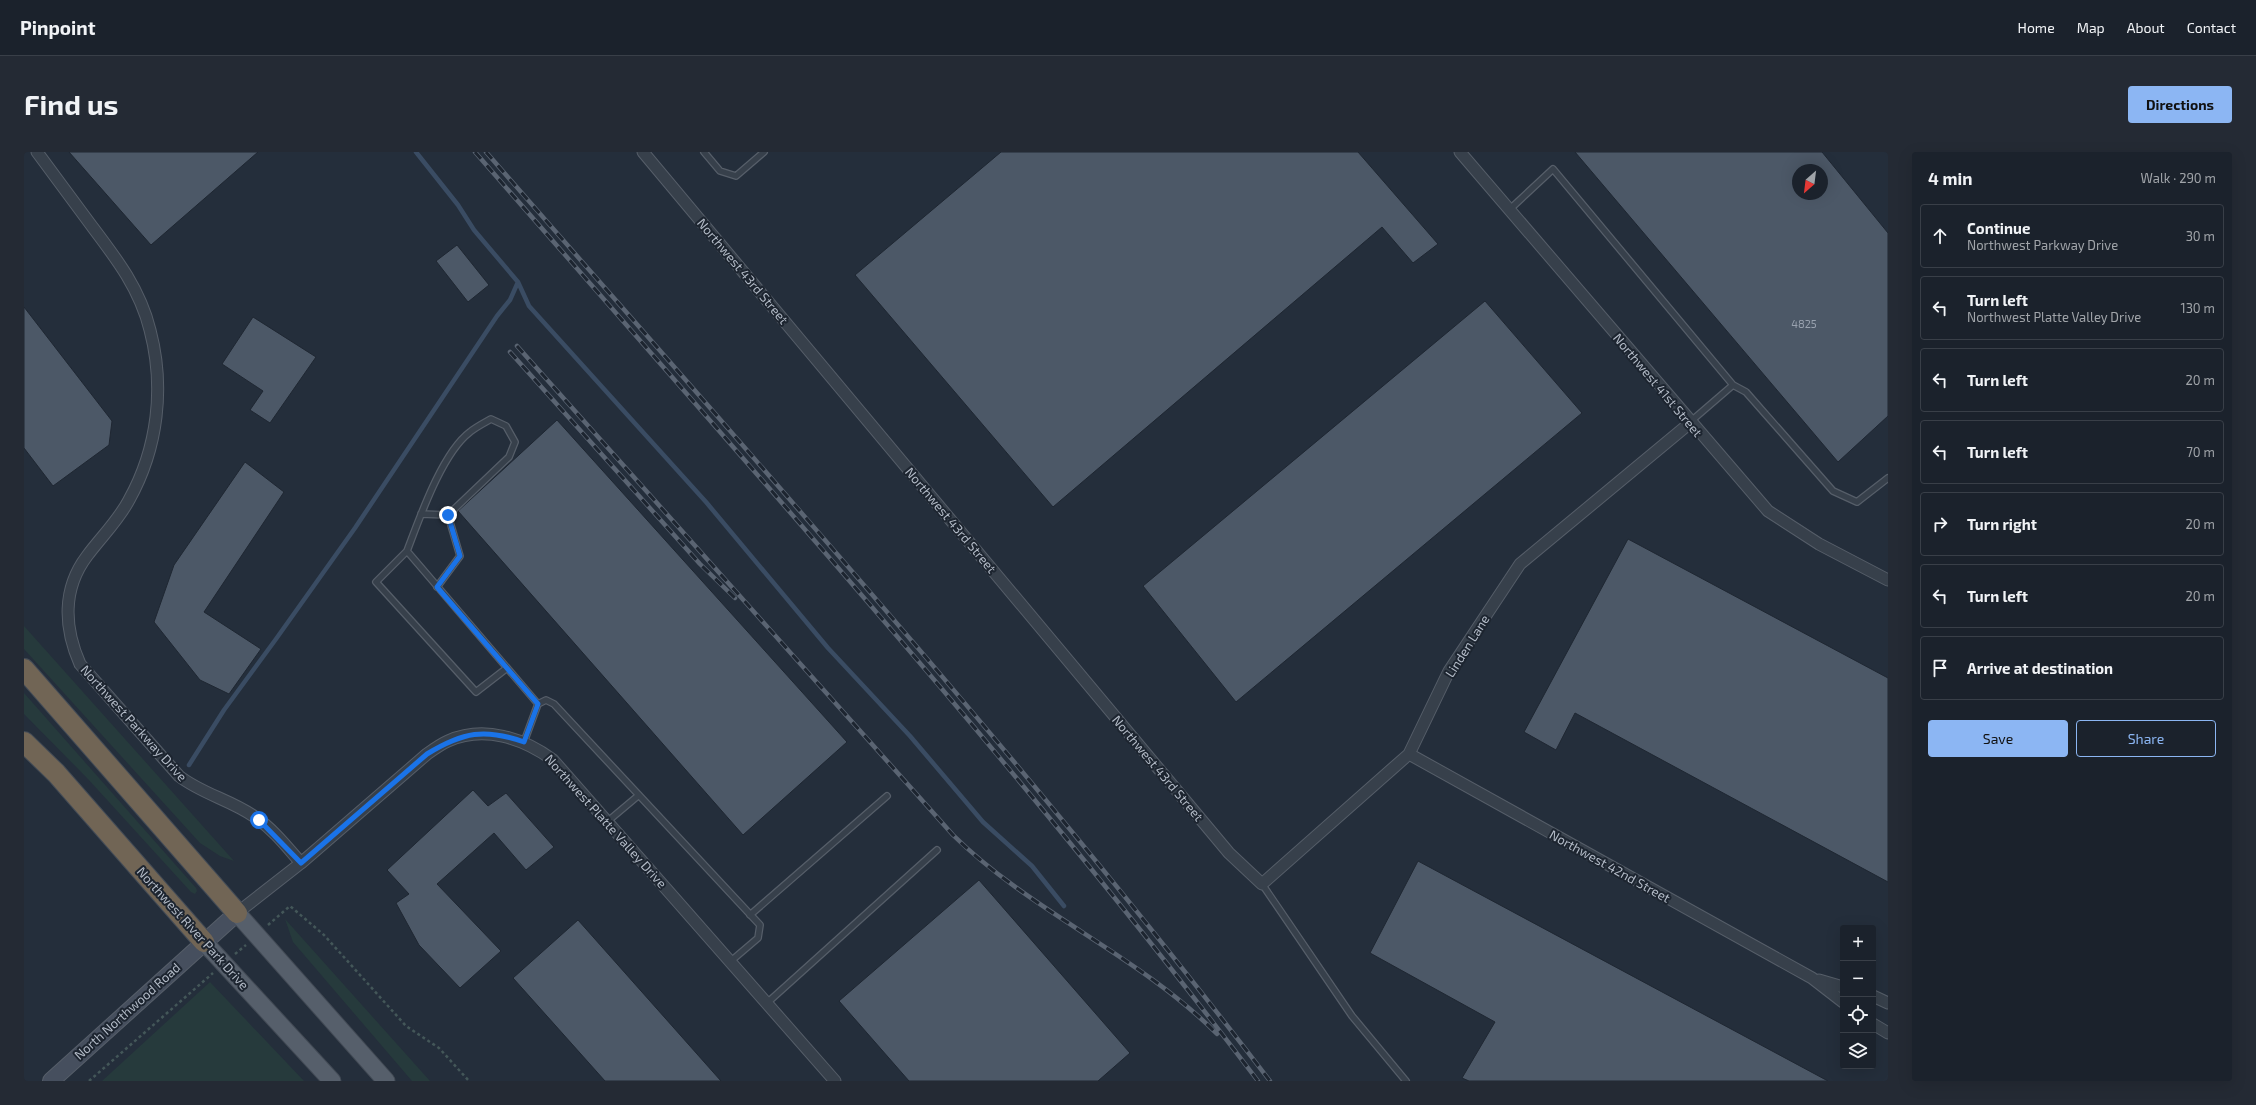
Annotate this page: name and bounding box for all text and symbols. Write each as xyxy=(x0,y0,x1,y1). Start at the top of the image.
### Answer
text: Pinpoint xyxy=(20,16,95,39)
text: Home xyxy=(2018,19,2055,36)
text: Map xyxy=(2077,19,2105,36)
text: About xyxy=(2127,19,2165,36)
text: Contact xyxy=(2187,19,2236,36)
button: Directions xyxy=(2128,86,2232,123)
text: Find us xyxy=(24,87,118,121)
north arrow xyxy=(1792,164,1828,200)
text: 4 min xyxy=(1928,168,1972,188)
text: Walk · 290 m xyxy=(2141,170,2216,186)
street label: Northwest 43rd Street xyxy=(694,215,792,327)
text: Continue xyxy=(1967,219,2030,237)
icon: ahead xyxy=(1929,225,1951,247)
text: 30 m xyxy=(2186,228,2215,244)
text: Northwest Parkway Drive xyxy=(1967,237,2118,253)
text: Turn left xyxy=(1967,291,2028,309)
icon: left xyxy=(1929,297,1951,319)
text: 130 m xyxy=(2180,300,2215,316)
text: Northwest Platte Valley Drive xyxy=(1967,309,2141,325)
house number: 4825 xyxy=(1791,317,1817,330)
street label: Northwest 41st Street xyxy=(1610,330,1706,440)
icon: left xyxy=(1929,369,1951,391)
text: Turn left xyxy=(1967,371,2028,389)
text: 20 m xyxy=(2186,372,2215,388)
icon: left xyxy=(1929,441,1951,463)
text: Turn left xyxy=(1967,443,2028,461)
text: 70 m xyxy=(2186,444,2215,460)
street label: Northwest 43rd Street xyxy=(902,464,1000,576)
route end xyxy=(439,506,457,524)
icon: right xyxy=(1929,513,1951,535)
text: Turn right xyxy=(1967,515,2037,533)
text: 20 m xyxy=(2186,516,2215,532)
icon: left xyxy=(1929,585,1951,607)
text: Turn left xyxy=(1967,587,2028,605)
text: 20 m xyxy=(2186,588,2215,604)
street label: Linden Lane xyxy=(1441,612,1493,680)
icon: arrive xyxy=(1929,657,1951,679)
text: Arrive at destination xyxy=(1967,659,2113,677)
street label: Northwest Parkway Drive xyxy=(77,661,191,785)
street label: Northwest 43rd Street xyxy=(1109,712,1207,824)
button: Save xyxy=(1928,720,2068,757)
button: Share xyxy=(2076,720,2216,757)
street label: Northwest Platte Valley Drive xyxy=(542,751,670,891)
route start xyxy=(250,811,268,829)
street label: Northwest 42nd Street xyxy=(1547,826,1673,906)
street label: Northwest River Park Drive xyxy=(134,863,252,993)
map controls xyxy=(1840,925,1876,1069)
button: + xyxy=(1840,925,1876,961)
street label: North Northwood Road xyxy=(71,959,183,1063)
button: − xyxy=(1840,961,1876,997)
button: locate xyxy=(1840,997,1876,1033)
button: layers xyxy=(1840,1033,1876,1069)

